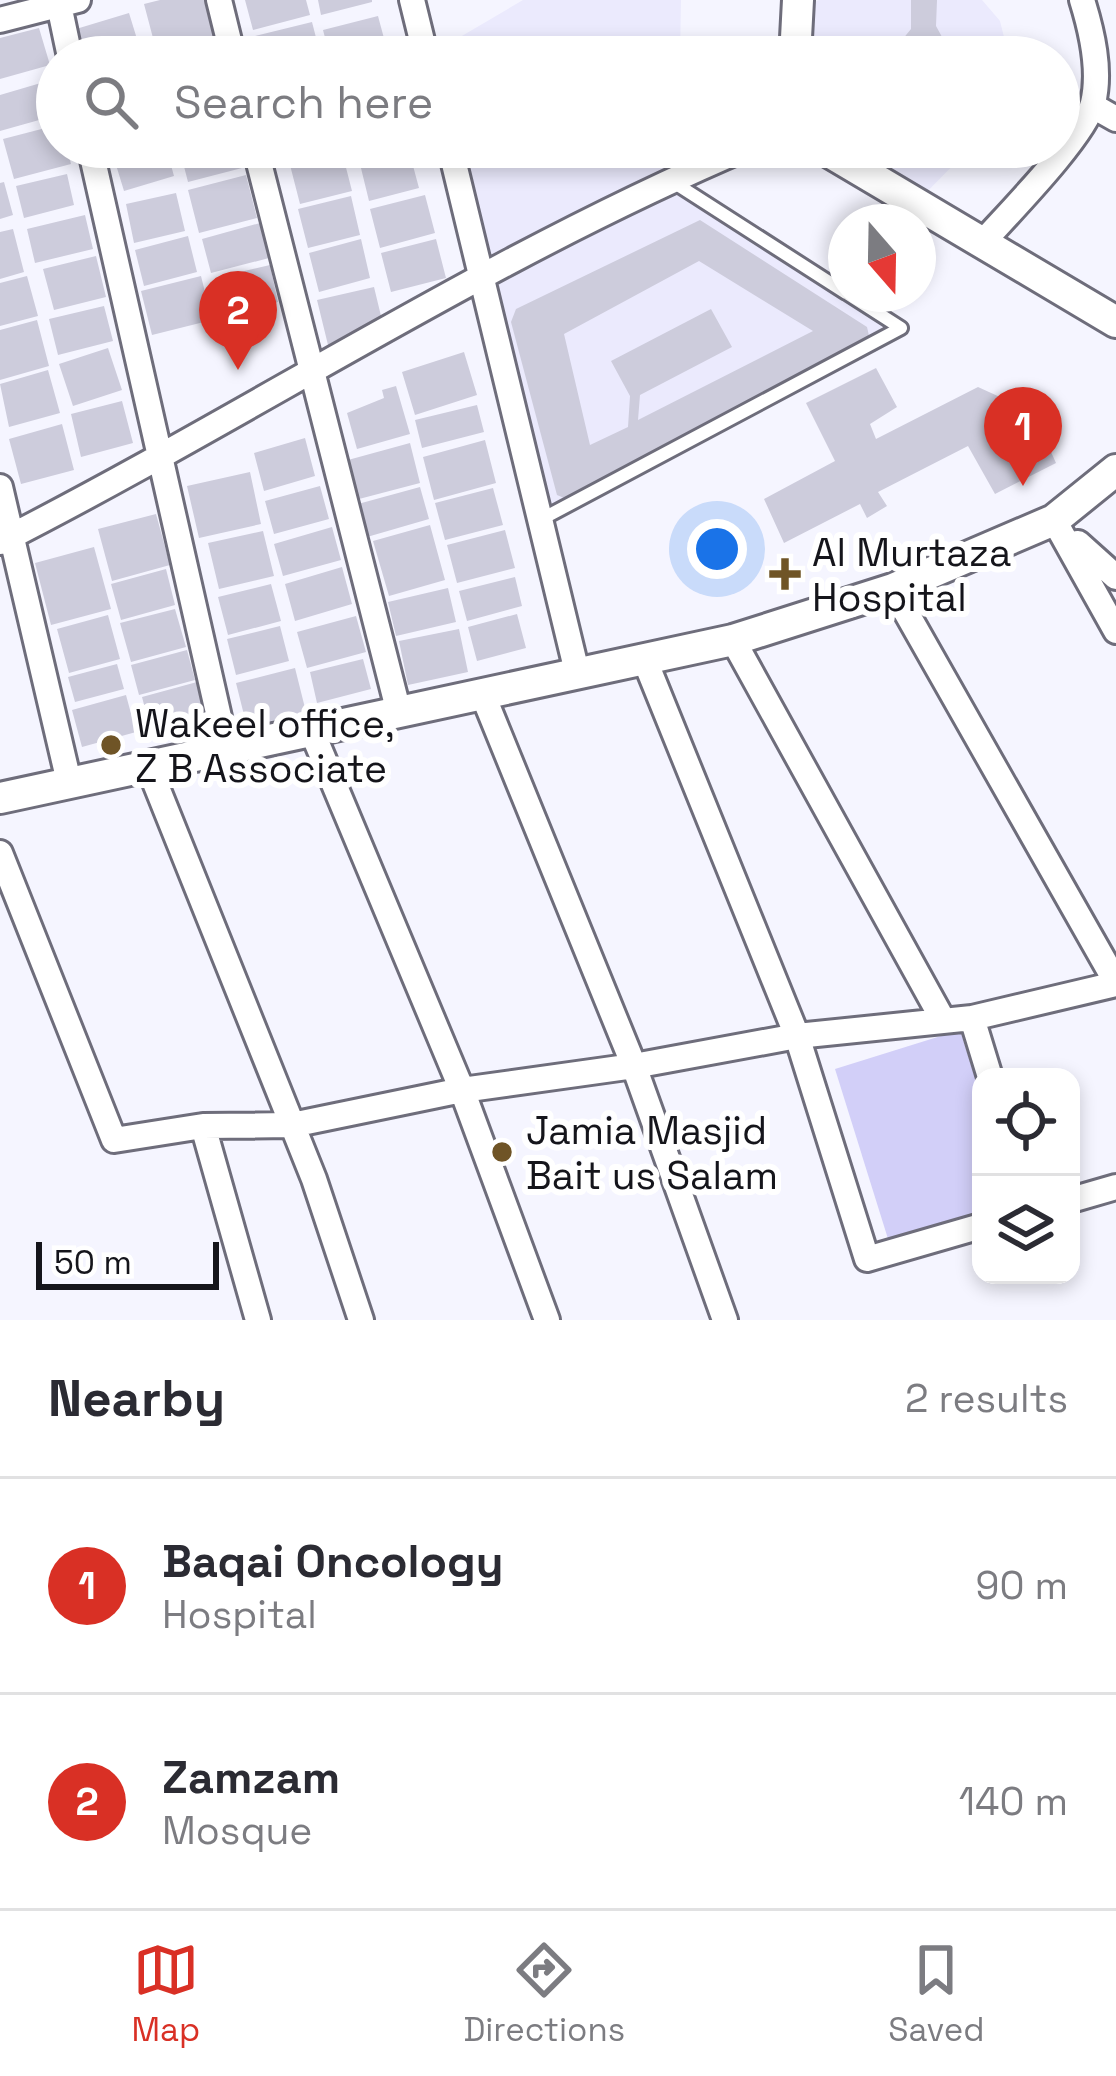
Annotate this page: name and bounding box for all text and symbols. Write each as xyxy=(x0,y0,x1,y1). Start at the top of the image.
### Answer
search box xyxy=(36,36,1080,168)
icon: search xyxy=(78,69,144,135)
text: Search here xyxy=(174,74,433,131)
north arrow xyxy=(828,204,936,312)
pin: 2 xyxy=(199,271,277,370)
pin: 1 xyxy=(984,387,1062,486)
your location xyxy=(687,519,747,579)
place label: Al Murtaza Hospital xyxy=(812,528,1011,622)
marker: Al Murtaza Hospital xyxy=(769,558,801,590)
place label: Wakeel office, Z B Associate xyxy=(135,699,394,793)
marker: Wakeel office, Z B Associate xyxy=(98,732,124,758)
map controls xyxy=(972,1068,1080,1284)
button: locate xyxy=(972,1068,1080,1176)
place label: Jamia Masjid Bait us Salam xyxy=(526,1106,778,1200)
marker: Jamia Masjid Bait us Salam xyxy=(489,1139,515,1165)
button: layers xyxy=(972,1176,1080,1284)
scale bar xyxy=(36,1236,219,1289)
text: 50 m xyxy=(54,1242,132,1284)
text: Nearby xyxy=(48,1366,225,1431)
text: 2 results xyxy=(905,1374,1068,1423)
text: Baqai Oncology xyxy=(162,1533,504,1590)
text: 1 xyxy=(78,1561,96,1610)
text: 90 m xyxy=(976,1561,1068,1610)
text: Hospital xyxy=(162,1590,317,1639)
text: Zamzam xyxy=(162,1749,340,1806)
text: 2 xyxy=(75,1777,99,1826)
text: 140 m xyxy=(959,1777,1068,1826)
text: Mosque xyxy=(162,1806,312,1855)
tab: Map xyxy=(132,1937,200,2051)
tab: Directions xyxy=(463,1937,625,2051)
tab: Saved xyxy=(888,1937,984,2051)

